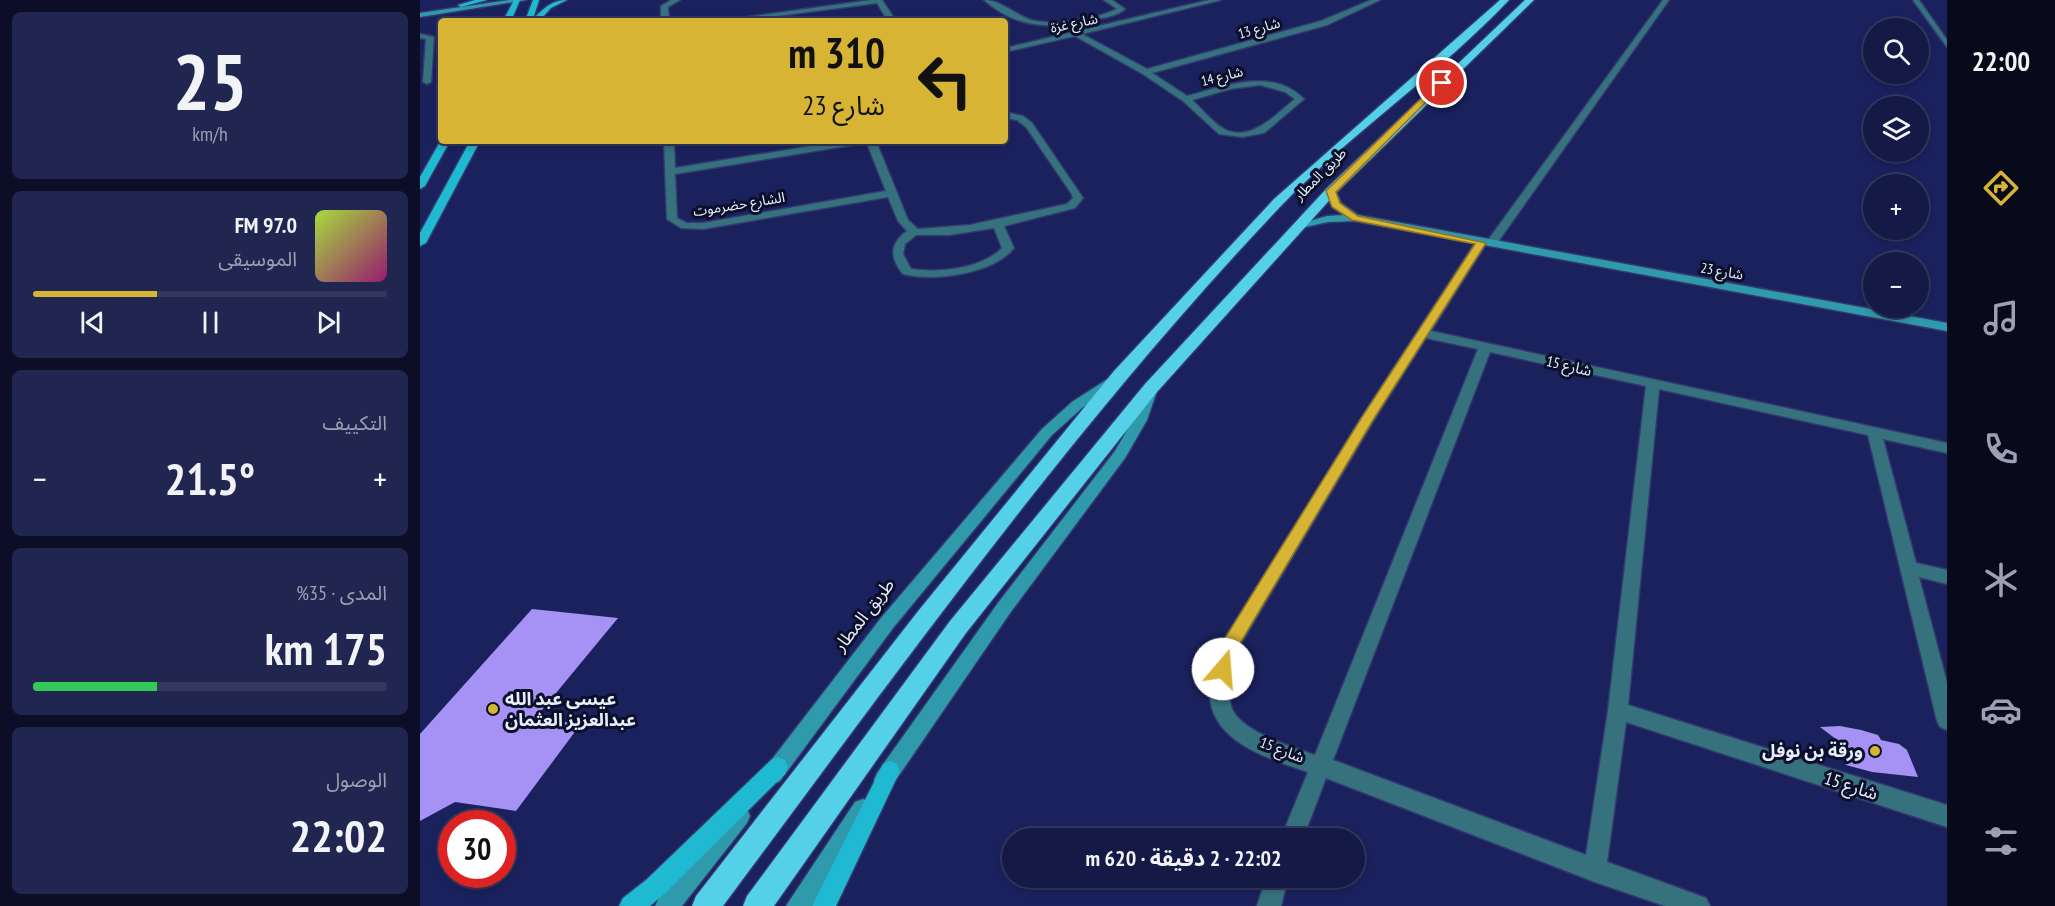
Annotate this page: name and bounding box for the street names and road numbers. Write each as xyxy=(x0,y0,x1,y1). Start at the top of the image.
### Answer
street label: شارع غزة xyxy=(1049,9,1100,39)
street label: شارع 13 xyxy=(1236,13,1283,44)
street label: شارع 14 xyxy=(1199,62,1245,92)
street label: طريق المطار xyxy=(1289,144,1351,206)
street label: الشارع حضرموت xyxy=(692,188,786,222)
street label: شارع 23 xyxy=(1699,258,1745,286)
street label: شارع 15 xyxy=(1544,351,1594,383)
street label: طريق المطار xyxy=(827,574,899,657)
street label: شارع 15 xyxy=(1256,732,1307,770)
street label: شارع 15 xyxy=(1820,766,1881,808)

